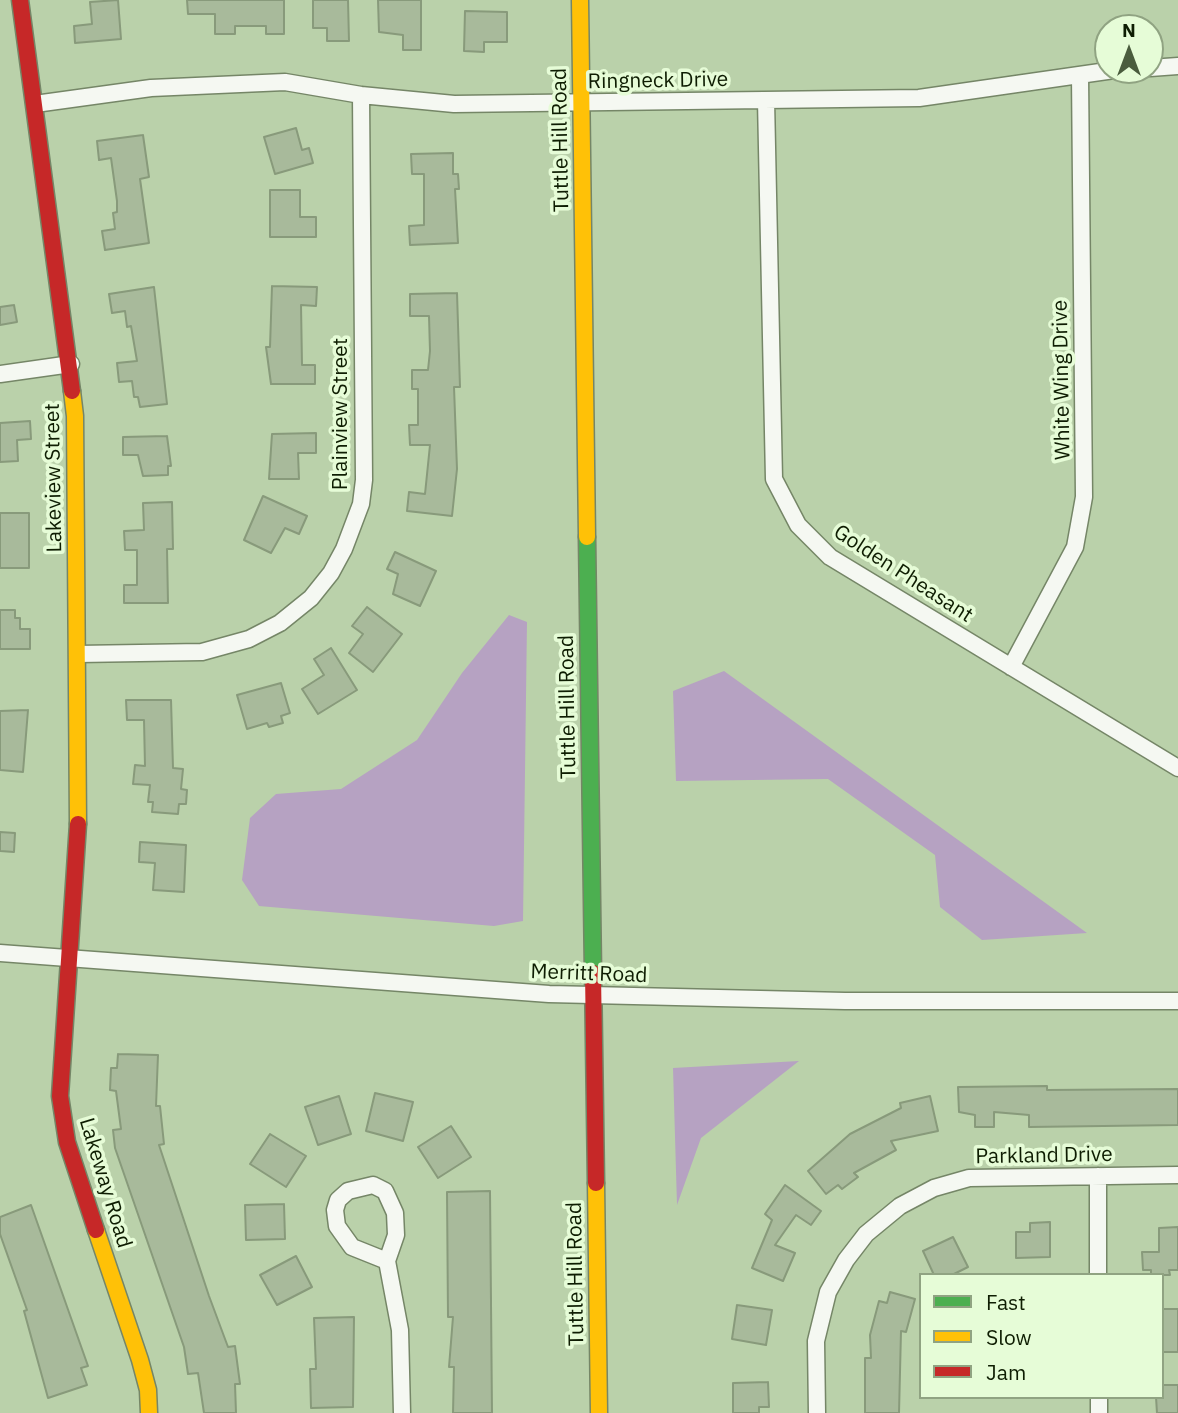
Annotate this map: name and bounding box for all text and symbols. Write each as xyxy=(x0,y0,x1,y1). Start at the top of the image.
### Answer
north arrow xyxy=(1094,14,1164,84)
text: N xyxy=(1122,18,1136,42)
street label: Ringneck Drive xyxy=(588,67,728,95)
street label: Tuttle Hill Road xyxy=(547,68,575,212)
street label: White Wing Drive xyxy=(1048,300,1076,460)
street label: Plainview Street xyxy=(328,338,354,490)
street label: Lakeview Street xyxy=(40,403,68,553)
street label: Golden Pheasant xyxy=(829,520,977,628)
street label: Tuttle Hill Road xyxy=(554,635,582,779)
street label: Merritt Road xyxy=(530,959,648,989)
street label: Lakeway Road xyxy=(73,1115,137,1251)
street label: Parkland Drive xyxy=(975,1142,1113,1170)
street label: Tuttle Hill Road xyxy=(562,1202,590,1346)
legend xyxy=(919,1273,1164,1399)
text: Fast xyxy=(986,1288,1026,1316)
text: Slow xyxy=(986,1323,1032,1351)
text: Jam xyxy=(986,1358,1026,1386)

